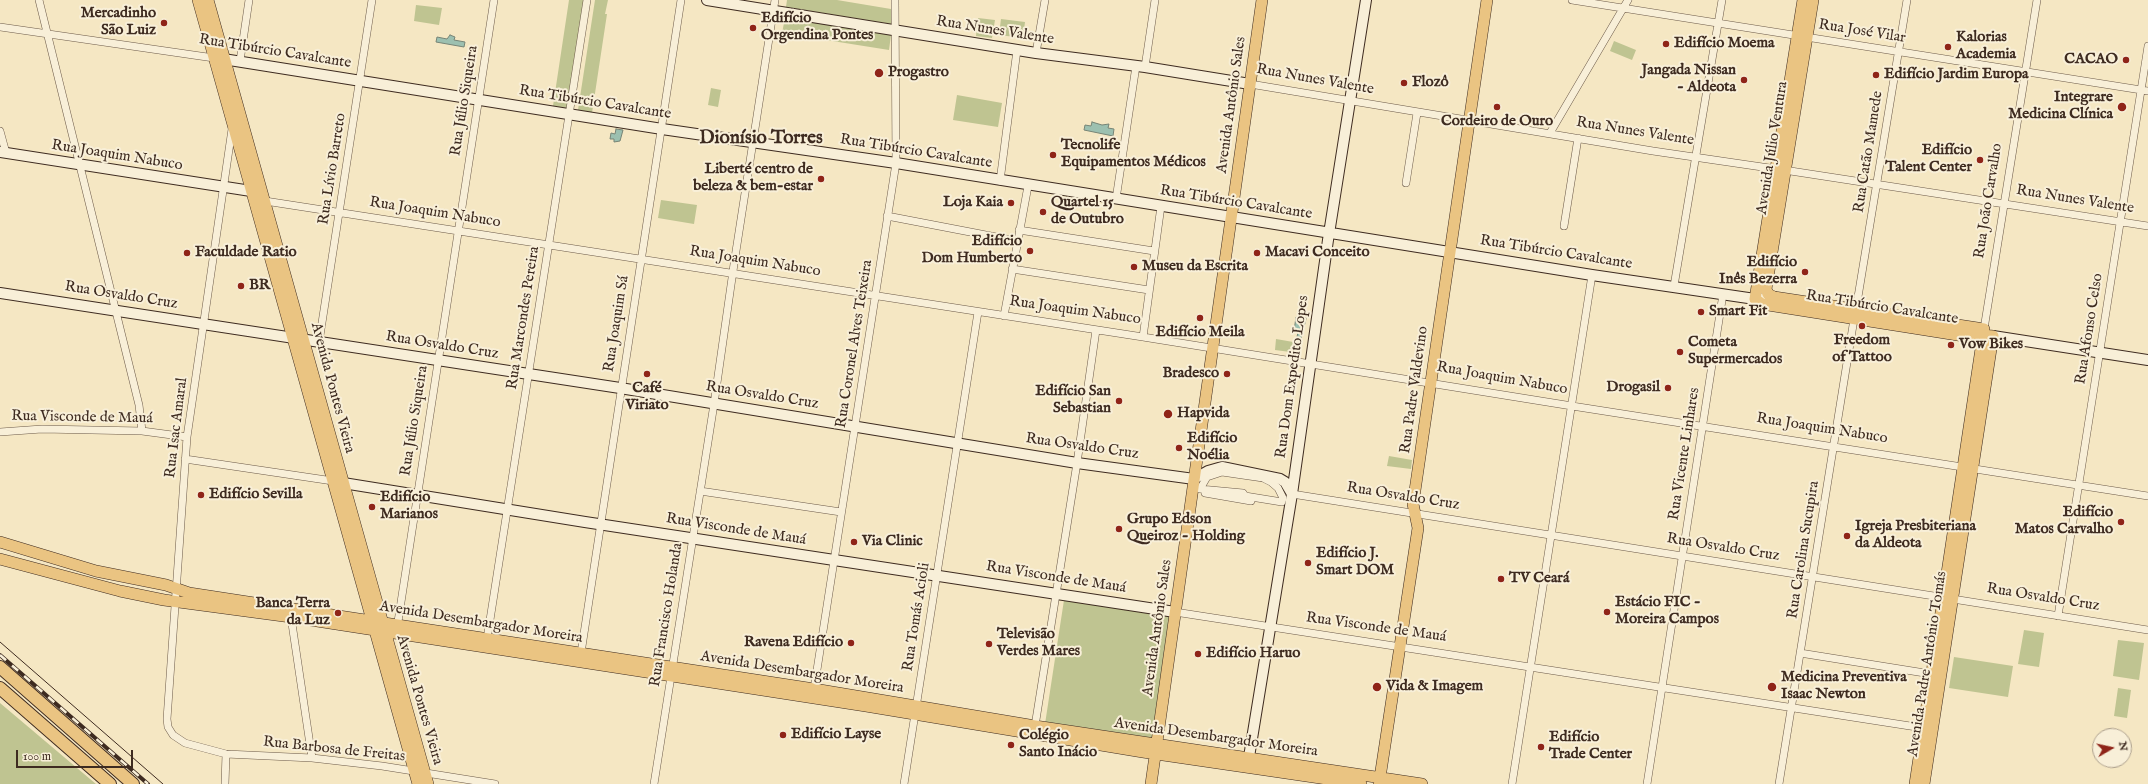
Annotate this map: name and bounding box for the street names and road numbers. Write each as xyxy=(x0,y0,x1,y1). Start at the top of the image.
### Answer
street label: Rua Nunes Valente xyxy=(935,13,1055,49)
street label: Rua José Vilar xyxy=(1817,16,1907,48)
street label: Rua Tibúrcio Cavalcante xyxy=(198,31,352,73)
street label: Avenida Antônio Sales xyxy=(1213,35,1251,175)
street label: Rua Júlio Siqueira xyxy=(447,45,483,157)
street label: Rua Nunes Valente xyxy=(1255,61,1375,99)
street label: Avenida Júlio Ventura xyxy=(1754,80,1792,216)
street label: Rua Tibúrcio Cavalcante xyxy=(518,82,672,124)
street label: Rua Catão Mamede xyxy=(1850,90,1888,214)
street label: Rua Lívio Barreto xyxy=(315,112,351,226)
street label: Rua Nunes Valente xyxy=(1575,114,1695,150)
street label: Rua Tibúrcio Cavalcante xyxy=(839,131,993,173)
street label: Rua Joaquim Nabuco xyxy=(50,137,184,175)
street label: Rua João Carvalho xyxy=(1971,142,2007,260)
street label: Rua Tibúrcio Cavalcante xyxy=(1159,182,1313,224)
street label: Rua Nunes Valente xyxy=(2015,182,2135,218)
street label: Rua Joaquim Nabuco xyxy=(368,194,502,232)
street label: Rua Tibúrcio Cavalcante xyxy=(1479,232,1633,274)
street label: Rua Joaquim Nabuco xyxy=(688,243,822,281)
street label: Rua Marcondes Pereira xyxy=(504,245,544,391)
street label: Rua Coronel Alves Teixeira xyxy=(833,259,877,429)
street label: Rua Afonso Celso xyxy=(2072,272,2108,386)
street label: Rua Joaquim Sá xyxy=(600,274,634,374)
street label: Rua Osvaldo Cruz xyxy=(63,278,179,314)
street label: Rua Tibúrcio Cavalcante xyxy=(1805,287,1959,329)
street label: Rua Joaquim Nabuco xyxy=(1008,293,1142,329)
street label: Rua Dom Expedito Lopes xyxy=(1273,294,1313,460)
street label: Avenida Pontes Vieira xyxy=(306,321,358,455)
street label: Rua Padre Valdevino xyxy=(1397,325,1433,455)
street label: Rua Osvaldo Cruz xyxy=(384,328,500,364)
street label: Rua Joaquim Nabuco xyxy=(1435,359,1569,399)
street label: Rua Júlio Siqueira xyxy=(397,365,433,477)
street label: Rua Isac Amaral xyxy=(162,377,192,479)
street label: Rua Osvaldo Cruz xyxy=(704,378,820,414)
street label: Rua Vicente Linhares xyxy=(1666,386,1704,522)
street label: Rua Visconde de Mauá xyxy=(11,408,153,428)
street label: Rua Joaquim Nabuco xyxy=(1755,410,1889,448)
street label: Rua Osvaldo Cruz xyxy=(1024,430,1140,464)
street label: Rua Osvaldo Cruz xyxy=(1345,479,1461,515)
street label: Rua Carolina Sucupira xyxy=(1784,480,1824,620)
street label: Rua Visconde de Mauá xyxy=(665,510,807,550)
street label: Rua Osvaldo Cruz xyxy=(1665,530,1781,566)
street label: Rua Francisco Holanda xyxy=(647,542,687,688)
street label: Rua Visconde de Mauá xyxy=(985,558,1127,598)
street label: Avenida Antônio Sales xyxy=(1139,558,1177,698)
street label: Rua Tomás Acioli xyxy=(900,561,934,673)
street label: Avenida Padre Antônio Tomás xyxy=(1904,570,1952,758)
street label: Rua Osvaldo Cruz xyxy=(1985,580,2101,616)
street label: Avenida Desembargador Moreira xyxy=(378,598,584,648)
street label: Rua Visconde de Mauá xyxy=(1305,609,1447,647)
street label: Avenida Pontes Vieira xyxy=(392,633,446,767)
street label: Avenida Desembargador Moreira xyxy=(699,648,905,698)
street label: Avenida Desembargador Moreira xyxy=(1113,715,1319,761)
street label: Rua Barbosa de Freitas xyxy=(262,734,406,766)

